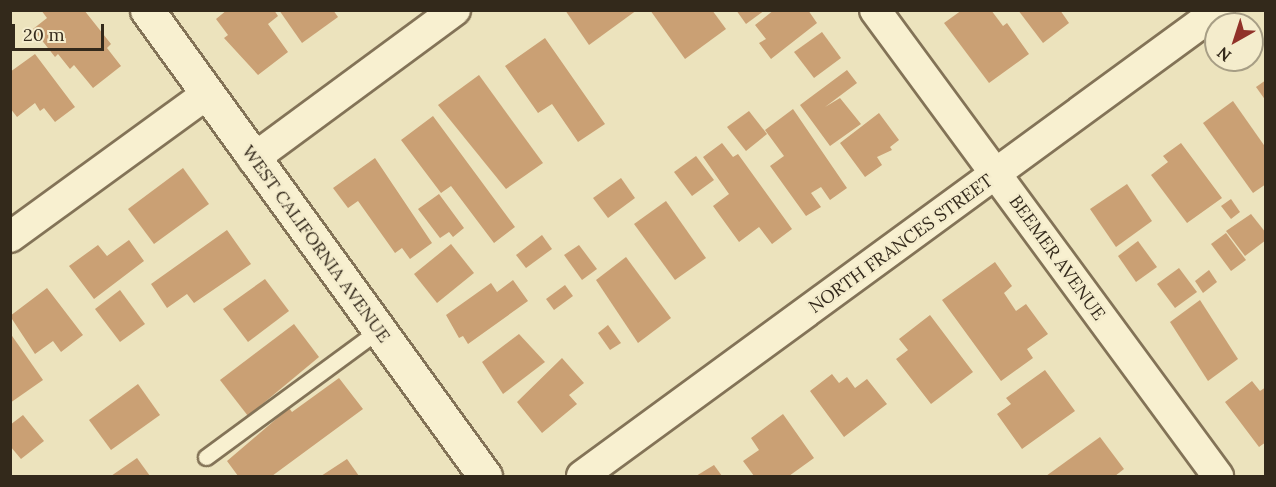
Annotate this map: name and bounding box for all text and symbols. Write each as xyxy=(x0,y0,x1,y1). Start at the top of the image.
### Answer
scale bar xyxy=(15,12,106,50)
north arrow xyxy=(1204,12,1264,72)
text: 20 m xyxy=(23,23,65,46)
text: N xyxy=(1213,43,1235,66)
street label: WEST CALIFORNIA AVENUE xyxy=(237,141,395,347)
street label: NORTH FRANCES STREET xyxy=(805,170,997,318)
street label: BEEMER AVENUE xyxy=(1004,191,1110,325)

